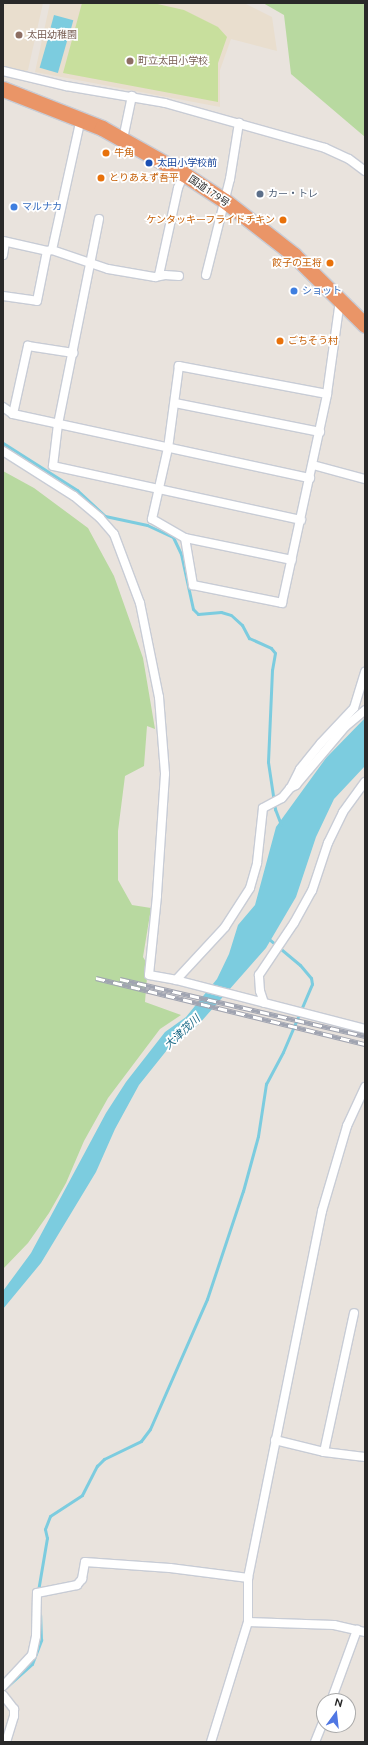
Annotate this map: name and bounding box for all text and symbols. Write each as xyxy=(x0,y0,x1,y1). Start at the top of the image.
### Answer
place label: 太田幼稚園 xyxy=(27,29,77,41)
marker: 太田幼稚園 xyxy=(14,30,24,40)
place label: 町立太田小学校 xyxy=(138,55,208,67)
marker: 町立太田小学校 xyxy=(125,56,135,66)
place label: 牛角 xyxy=(114,147,134,159)
marker: 牛角 xyxy=(101,148,111,158)
place label: 太田小学校前 xyxy=(157,157,217,169)
marker: 太田小学校前 xyxy=(144,158,154,168)
place label: とりあえず吾平 xyxy=(109,172,179,184)
marker: とりあえず吾平 xyxy=(96,173,106,183)
street label: 国道179号 xyxy=(186,173,232,209)
place label: カー・トレ xyxy=(268,188,318,200)
marker: カー・トレ xyxy=(255,189,265,199)
place label: マルナカ xyxy=(22,201,62,213)
marker: マルナカ xyxy=(9,202,19,212)
place label: ケンタッキーフライドチキン xyxy=(145,214,275,226)
marker: ケンタッキーフライドチキン xyxy=(278,215,288,225)
place label: 餃子の王将 xyxy=(272,257,322,269)
marker: 餃子の王将 xyxy=(325,258,335,268)
place label: ショット xyxy=(302,285,342,297)
marker: ショット xyxy=(289,286,299,296)
place label: ごちそう村 xyxy=(288,335,338,347)
marker: ごちそう村 xyxy=(275,336,285,346)
water label: 大津茂川 xyxy=(161,1012,203,1052)
north arrow xyxy=(316,1693,356,1733)
text: N xyxy=(333,1696,344,1709)

